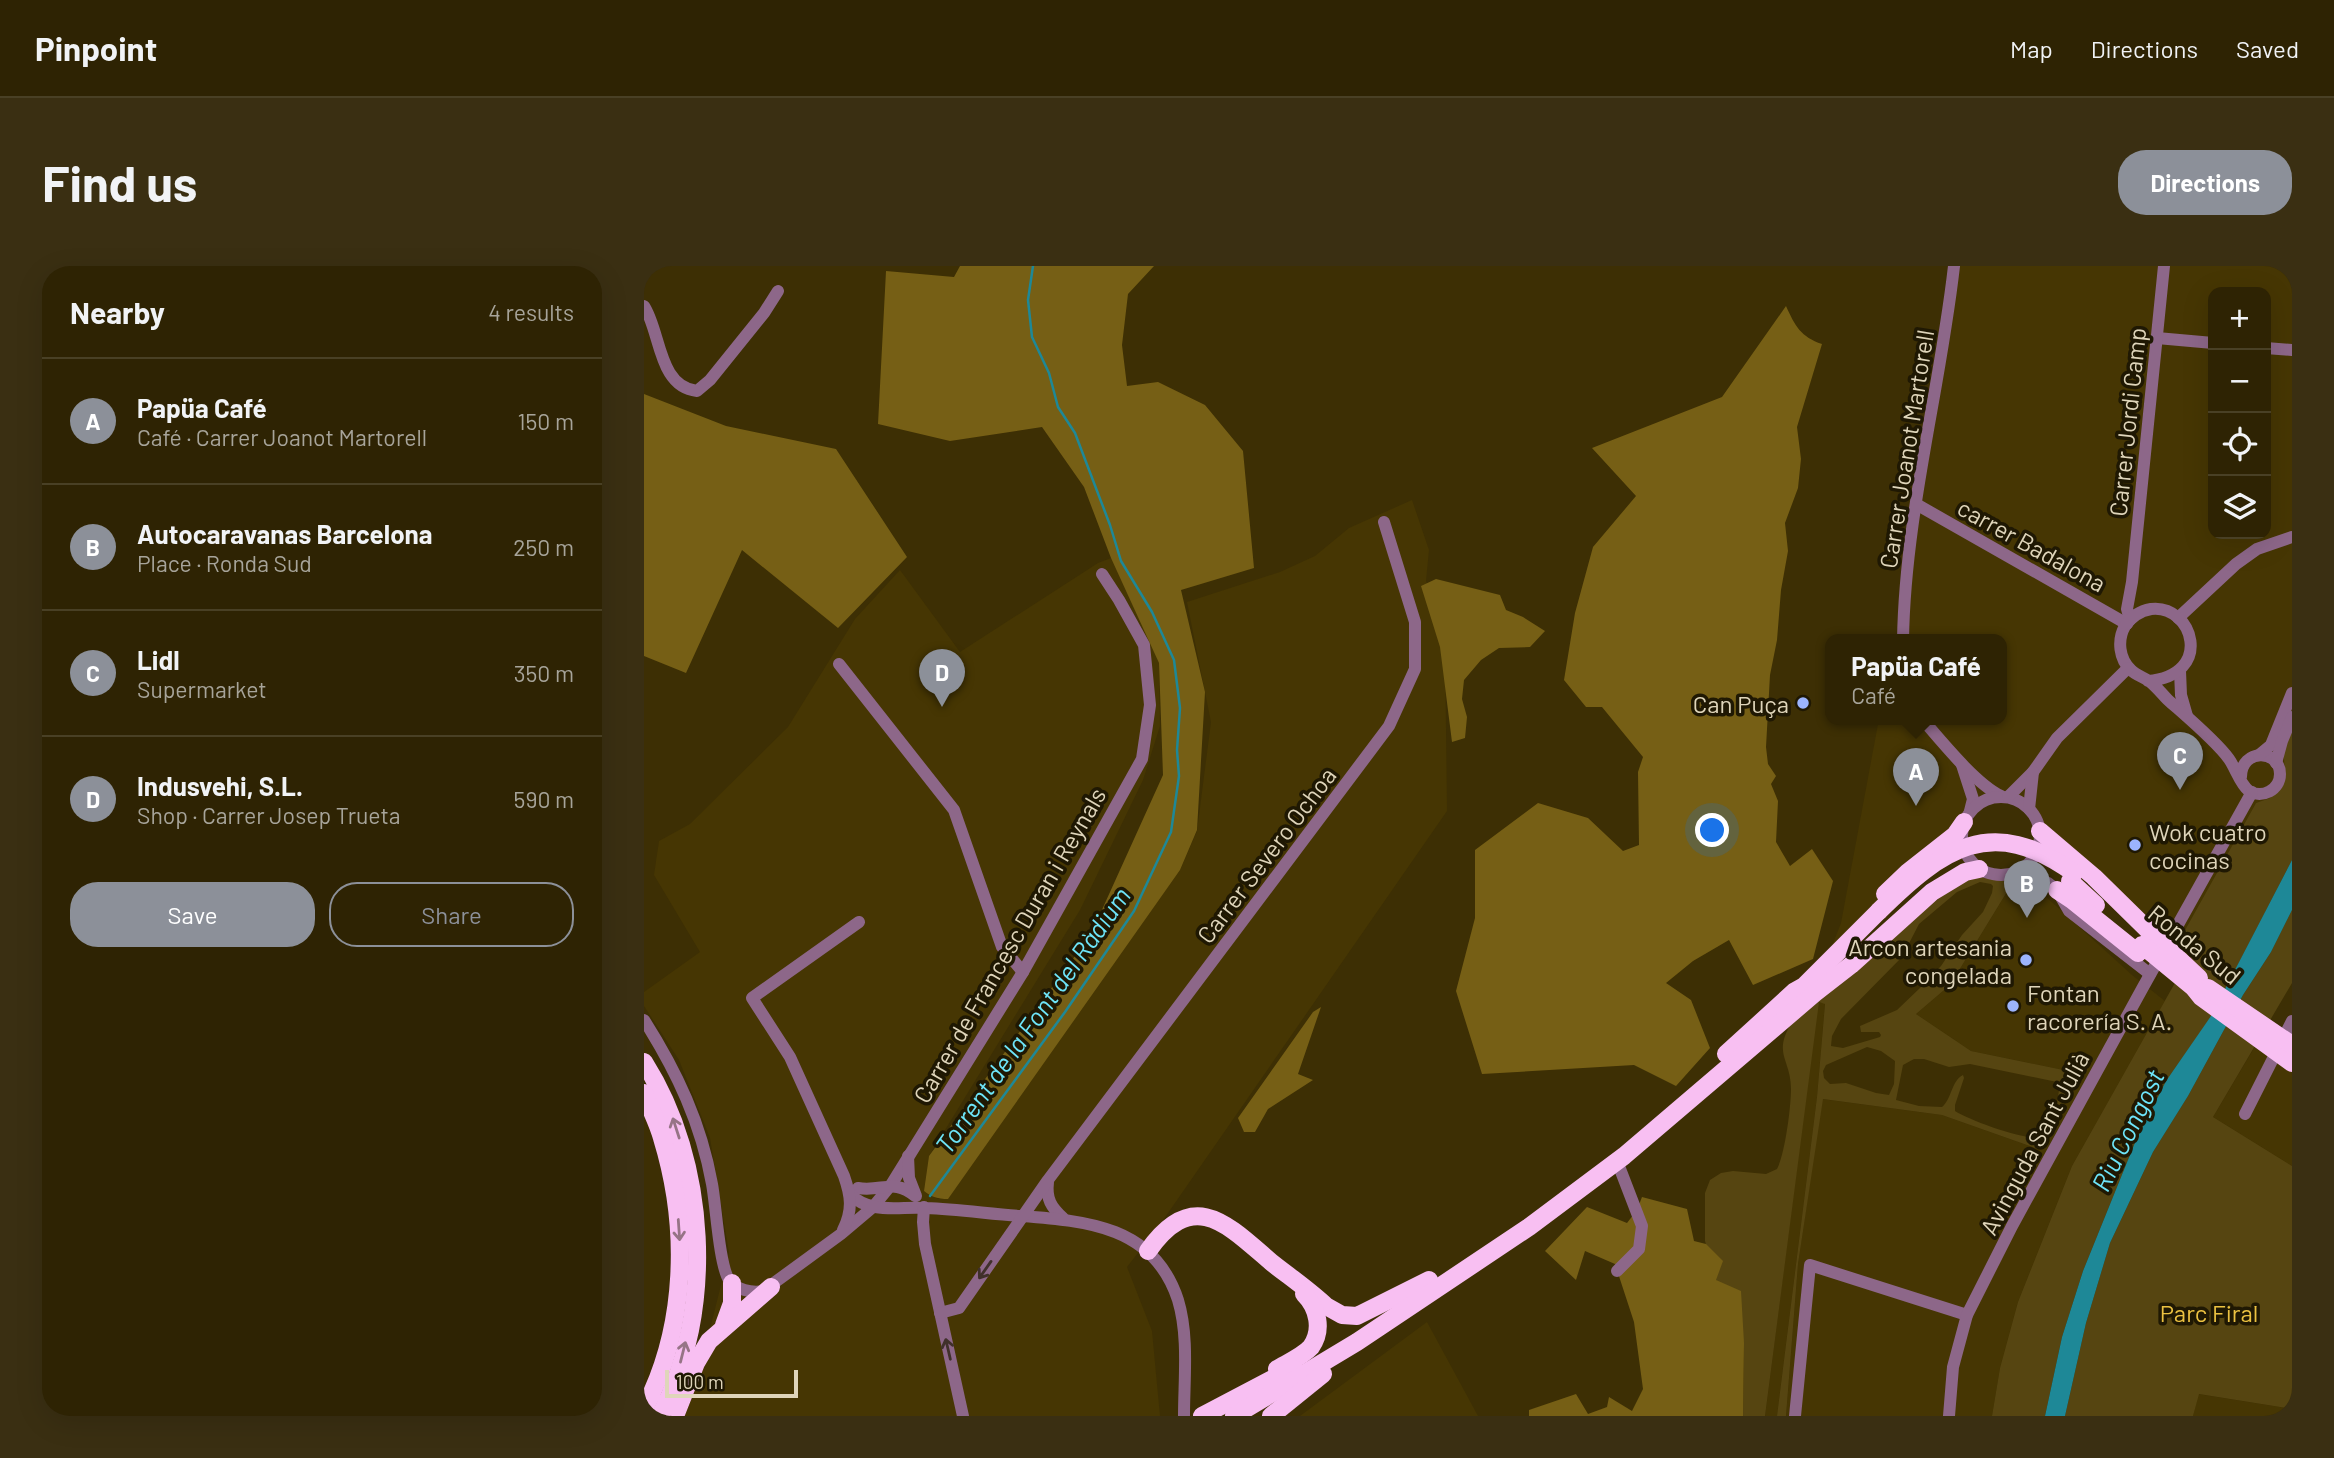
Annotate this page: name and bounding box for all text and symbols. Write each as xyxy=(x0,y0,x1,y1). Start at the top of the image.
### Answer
text: Pinpoint xyxy=(35,28,157,68)
text: Map xyxy=(2010,34,2053,63)
text: Directions xyxy=(2091,34,2198,63)
text: Saved xyxy=(2236,34,2299,63)
button: Directions xyxy=(2118,150,2292,215)
text: Find us xyxy=(42,153,197,212)
map controls xyxy=(2208,287,2271,539)
button: + xyxy=(2208,287,2271,350)
text: Nearby xyxy=(70,294,165,330)
text: 4 results xyxy=(488,298,574,326)
street label: Carrer Jordi Camp xyxy=(2103,326,2151,518)
street label: Carrer Joanot Martorell xyxy=(1873,328,1939,570)
button: − xyxy=(2208,350,2271,413)
text: Papüa Café xyxy=(137,392,267,423)
text: A xyxy=(85,407,101,435)
text: 150 m xyxy=(518,407,574,435)
button: locate xyxy=(2208,413,2271,476)
text: Café · Carrer Joanot Martorell xyxy=(137,423,427,451)
button: layers xyxy=(2208,476,2271,539)
street label: carrer Badalona xyxy=(1953,492,2111,598)
text: Autocaravanas Barcelona xyxy=(137,518,433,549)
text: B xyxy=(86,533,100,561)
text: 250 m xyxy=(513,533,574,561)
text: Place · Ronda Sud xyxy=(137,549,312,577)
popup xyxy=(1825,634,2007,725)
text: Lidl xyxy=(137,644,180,675)
pin: D xyxy=(919,649,965,707)
text: Papüa Café xyxy=(1851,650,1981,681)
text: C xyxy=(86,659,100,687)
text: 350 m xyxy=(514,659,574,687)
text: Supermarket xyxy=(137,675,267,703)
text: Café xyxy=(1851,681,1896,709)
place label: Can Puça xyxy=(1693,689,1789,718)
marker: Can Puça xyxy=(1795,695,1811,711)
pin: C xyxy=(2157,732,2203,790)
pin: A xyxy=(1893,748,1939,806)
street label: Carrer Severo Ochoa xyxy=(1190,761,1342,949)
text: Indusvehi, S.L. xyxy=(137,770,303,801)
street label: Carrer de Francesc Duran i Reynals xyxy=(907,782,1111,1108)
text: D xyxy=(86,785,100,813)
text: 590 m xyxy=(514,785,574,813)
text: Shop · Carrer Josep Trueta xyxy=(137,801,401,829)
your location xyxy=(1695,813,1729,847)
place label: Wok cuatro cocinas xyxy=(2149,817,2267,874)
marker: Wok cuatro cocinas xyxy=(2127,837,2143,853)
pin: B xyxy=(2004,860,2050,918)
water label: Torrent de la Font del Ràdium xyxy=(928,881,1136,1159)
button: Save xyxy=(70,882,315,947)
button: Share xyxy=(329,882,574,947)
street label: Ronda Sud xyxy=(2143,898,2247,990)
place label: Arcon artesania congelada xyxy=(1848,932,2012,989)
marker: Arcon artesania congelada xyxy=(2018,952,2034,968)
place label: Fontan racorería S. A. xyxy=(2027,978,2172,1035)
marker: Fontan racorería S. A. xyxy=(2005,998,2021,1014)
street label: Avinguda Sant Julià xyxy=(1973,1046,2095,1240)
water label: Riu Congost xyxy=(2084,1064,2170,1196)
one-way arrow xyxy=(669,1118,681,1140)
one-way arrow xyxy=(673,1218,686,1241)
one-way arrow xyxy=(978,1260,992,1279)
park label: Parc Firal xyxy=(2160,1298,2258,1327)
one-way arrow xyxy=(941,1338,955,1361)
one-way arrow xyxy=(677,1341,690,1364)
scale bar xyxy=(665,1367,798,1399)
text: 100 m xyxy=(676,1370,724,1393)

